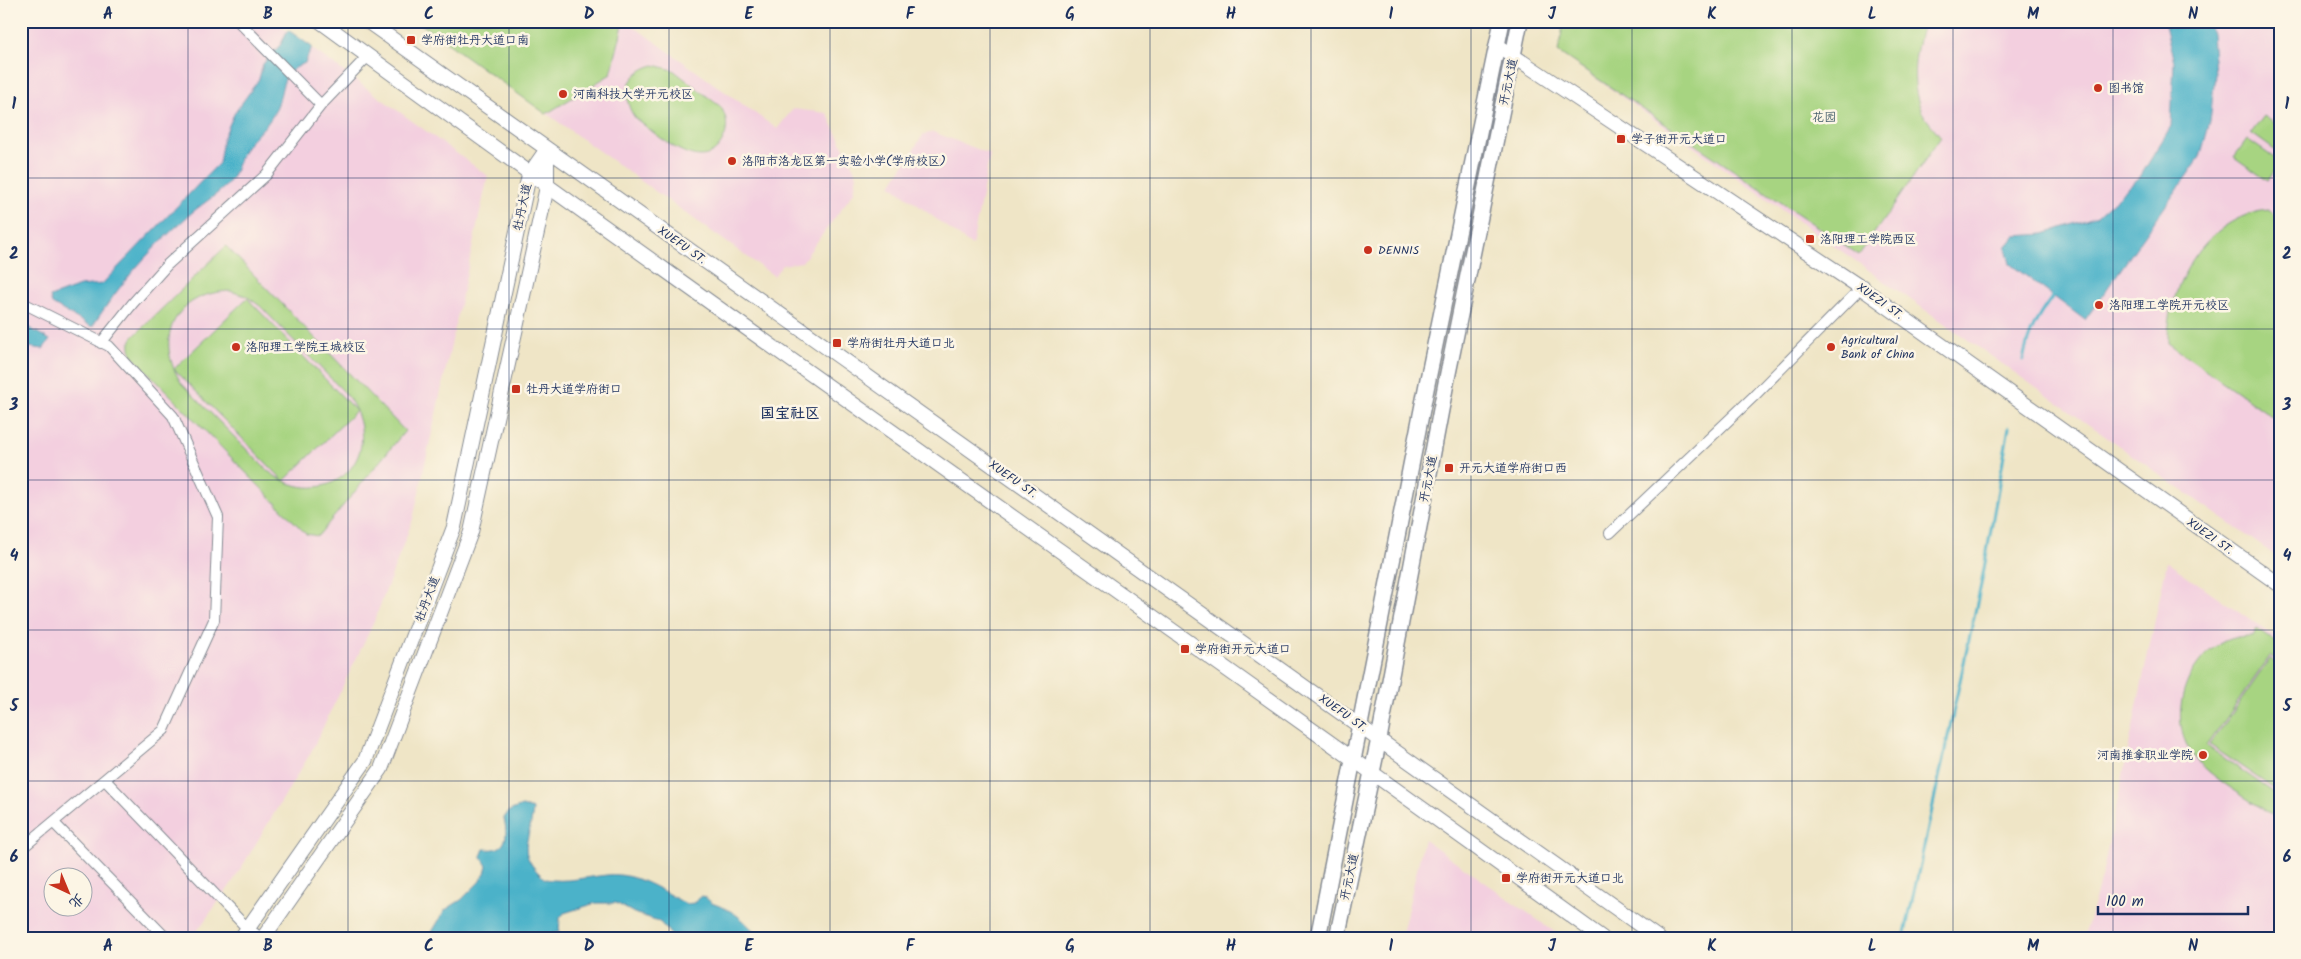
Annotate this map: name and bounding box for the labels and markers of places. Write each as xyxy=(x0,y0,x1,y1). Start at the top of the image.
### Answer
place label: 学府街牡丹大道口南 xyxy=(421,31,529,50)
marker: 学府街牡丹大道口南 xyxy=(405,34,417,46)
place label: 图书馆 xyxy=(2108,79,2144,98)
marker: 图书馆 xyxy=(2092,82,2104,94)
place label: 河南科技大学开元校区 xyxy=(573,85,693,104)
marker: 河南科技大学开元校区 xyxy=(557,88,569,100)
place label: 学子街开元大道口 xyxy=(1631,130,1727,149)
marker: 学子街开元大道口 xyxy=(1615,133,1627,145)
place label: 洛阳市洛龙区第一实验小学(学府校区) xyxy=(742,152,946,171)
marker: 洛阳市洛龙区第一实验小学(学府校区) xyxy=(726,155,738,167)
place label: 洛阳理工学院西区 xyxy=(1820,230,1916,249)
marker: 洛阳理工学院西区 xyxy=(1804,233,1816,245)
place label: DENNIS xyxy=(1378,241,1420,260)
marker: DENNIS xyxy=(1362,244,1374,256)
place label: 洛阳理工学院开元校区 xyxy=(2109,296,2229,315)
marker: 洛阳理工学院开元校区 xyxy=(2093,299,2105,311)
place label: Agricultural Bank of China xyxy=(1841,331,1915,364)
place label: 学府街牡丹大道口北 xyxy=(847,334,955,353)
marker: 学府街牡丹大道口北 xyxy=(831,337,843,349)
place label: 洛阳理工学院王城校区 xyxy=(246,338,366,357)
marker: 洛阳理工学院王城校区 xyxy=(230,341,242,353)
marker: Agricultural Bank of China xyxy=(1825,341,1837,353)
place label: 牡丹大道学府街口 xyxy=(526,380,622,399)
marker: 牡丹大道学府街口 xyxy=(510,383,522,395)
place label: 开元大道学府街口西 xyxy=(1459,459,1567,478)
marker: 开元大道学府街口西 xyxy=(1443,462,1455,474)
place label: 学府街开元大道口 xyxy=(1195,640,1291,659)
marker: 学府街开元大道口 xyxy=(1179,643,1191,655)
place label: 河南推拿职业学院 xyxy=(2097,746,2193,765)
marker: 河南推拿职业学院 xyxy=(2197,749,2209,761)
place label: 学府街开元大道口北 xyxy=(1516,869,1624,888)
marker: 学府街开元大道口北 xyxy=(1500,872,1512,884)

